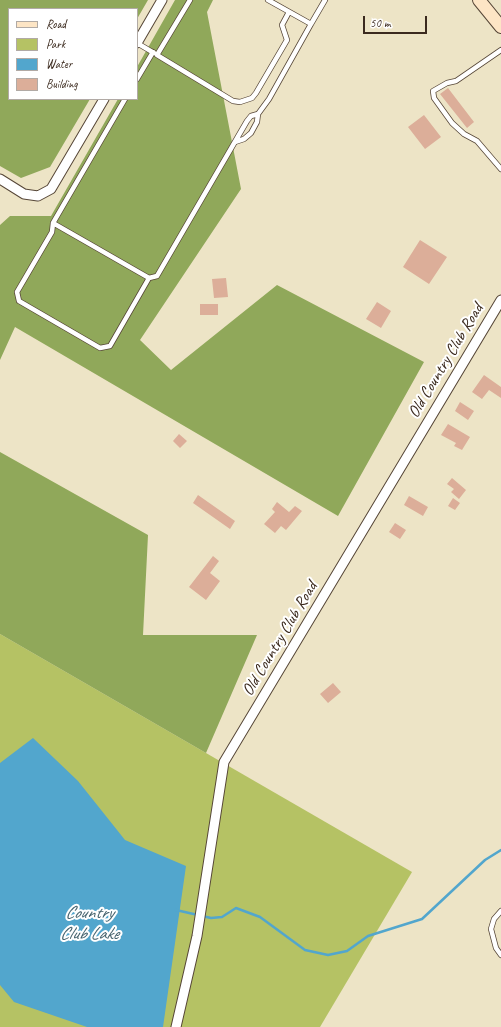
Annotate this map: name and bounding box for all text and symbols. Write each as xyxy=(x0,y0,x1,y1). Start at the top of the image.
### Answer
legend xyxy=(8,8,138,100)
scale bar xyxy=(365,8,429,34)
text: 50 m xyxy=(370,15,390,31)
text: Road xyxy=(46,16,66,32)
text: Park xyxy=(46,36,65,52)
text: Water xyxy=(46,56,72,72)
text: Building xyxy=(46,76,78,92)
street label: Old Country Club Road xyxy=(404,300,488,422)
street label: Old Country Club Road xyxy=(238,578,322,700)
water label: Country Club Lake xyxy=(60,902,118,944)

